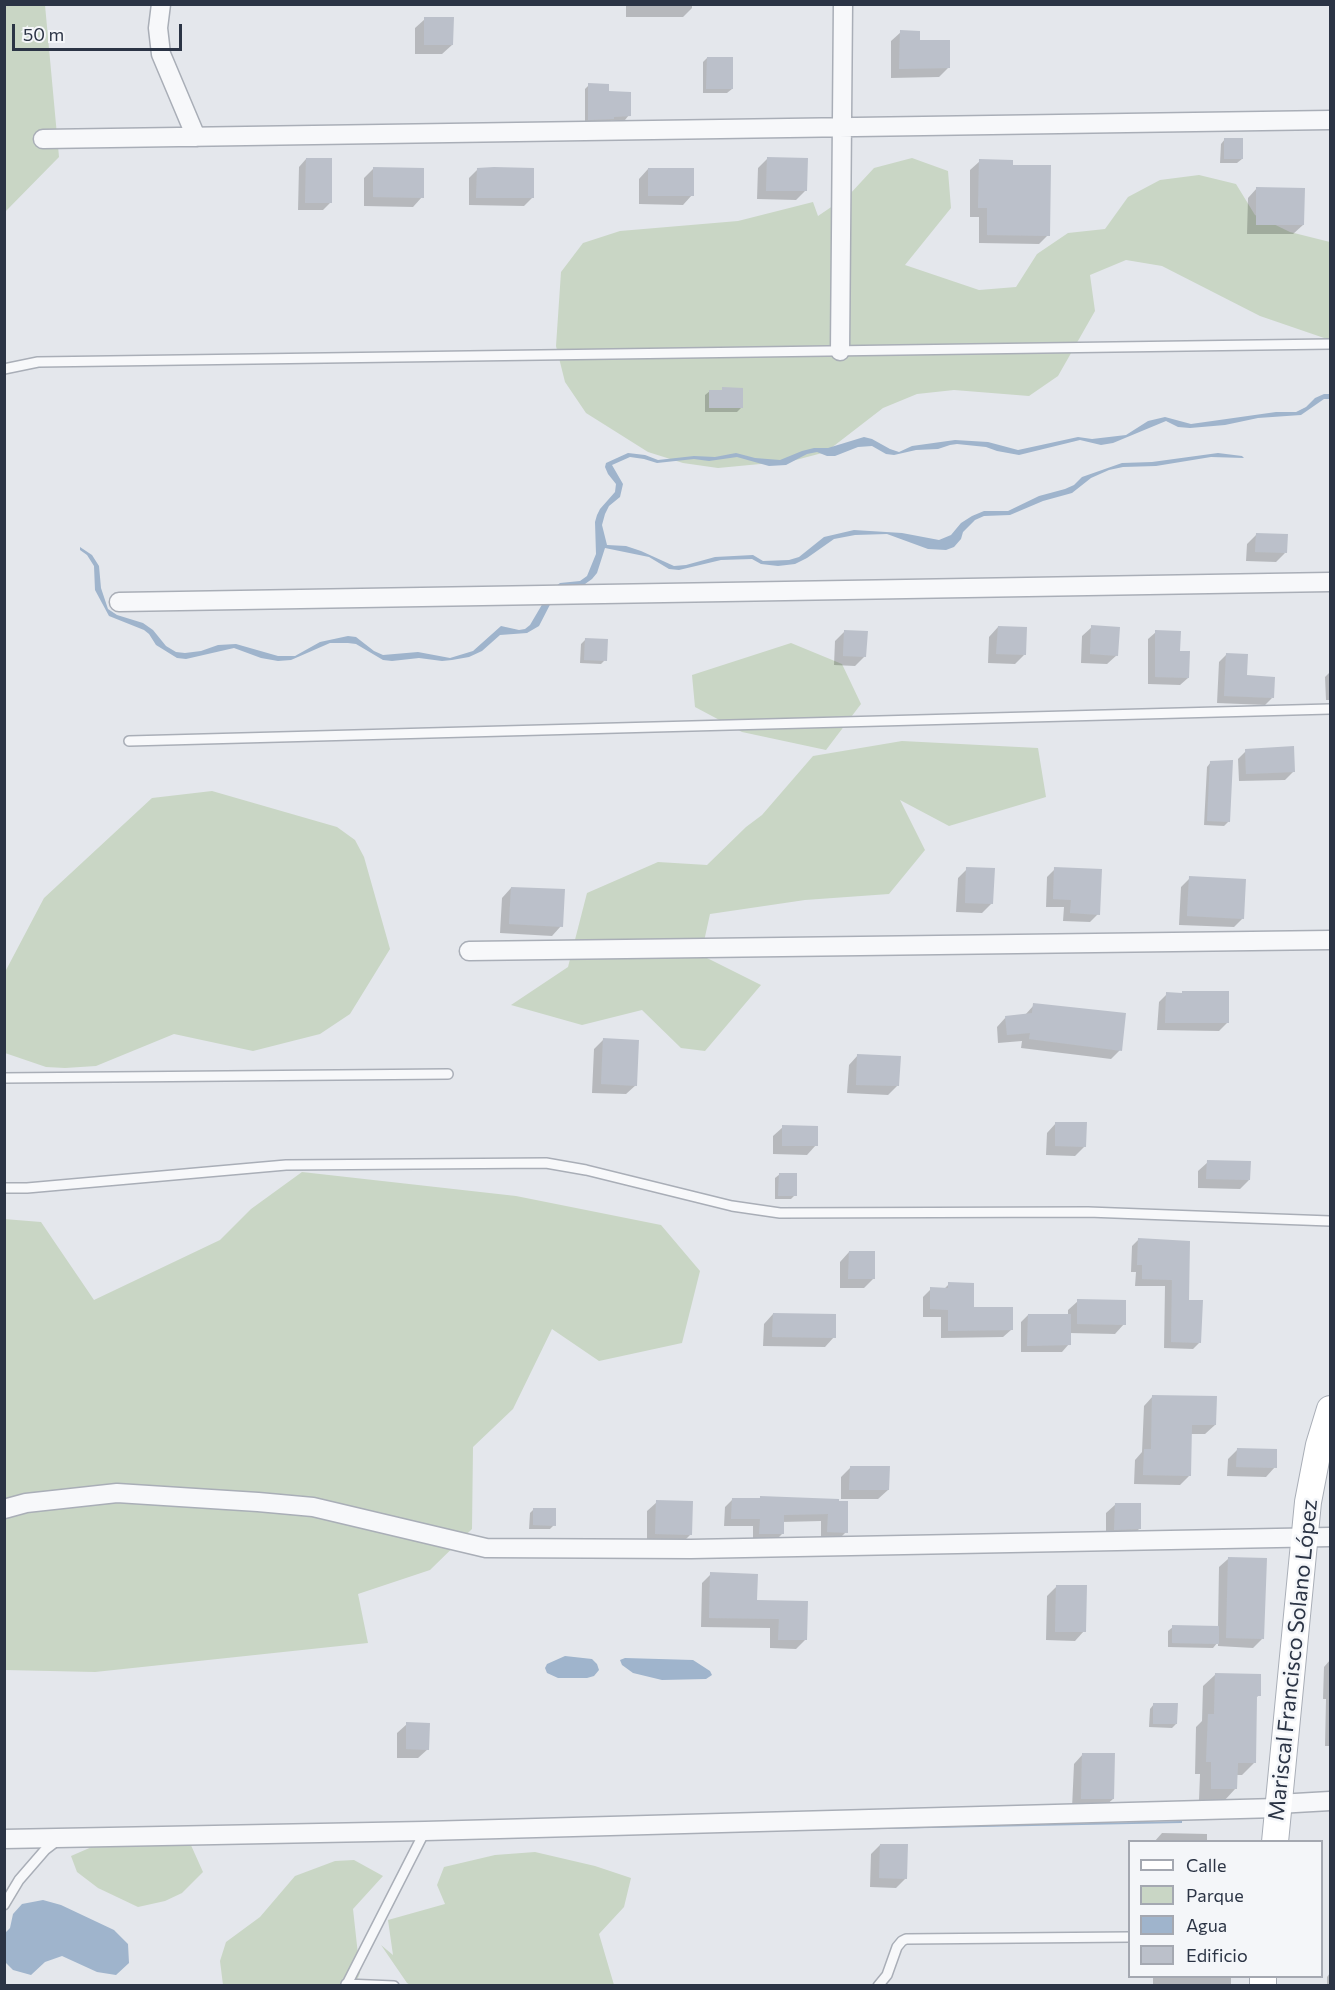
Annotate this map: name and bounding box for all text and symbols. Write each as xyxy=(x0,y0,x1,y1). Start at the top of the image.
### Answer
scale bar xyxy=(15,12,184,50)
text: 50 m xyxy=(23,23,64,45)
street label: Mariscal Francisco Solano López xyxy=(1263,1498,1323,1822)
legend xyxy=(1128,1840,1323,1978)
text: Calle xyxy=(1186,1854,1226,1876)
text: Parque xyxy=(1186,1884,1244,1906)
text: Agua xyxy=(1186,1914,1227,1936)
text: Edificio xyxy=(1186,1944,1248,1966)

